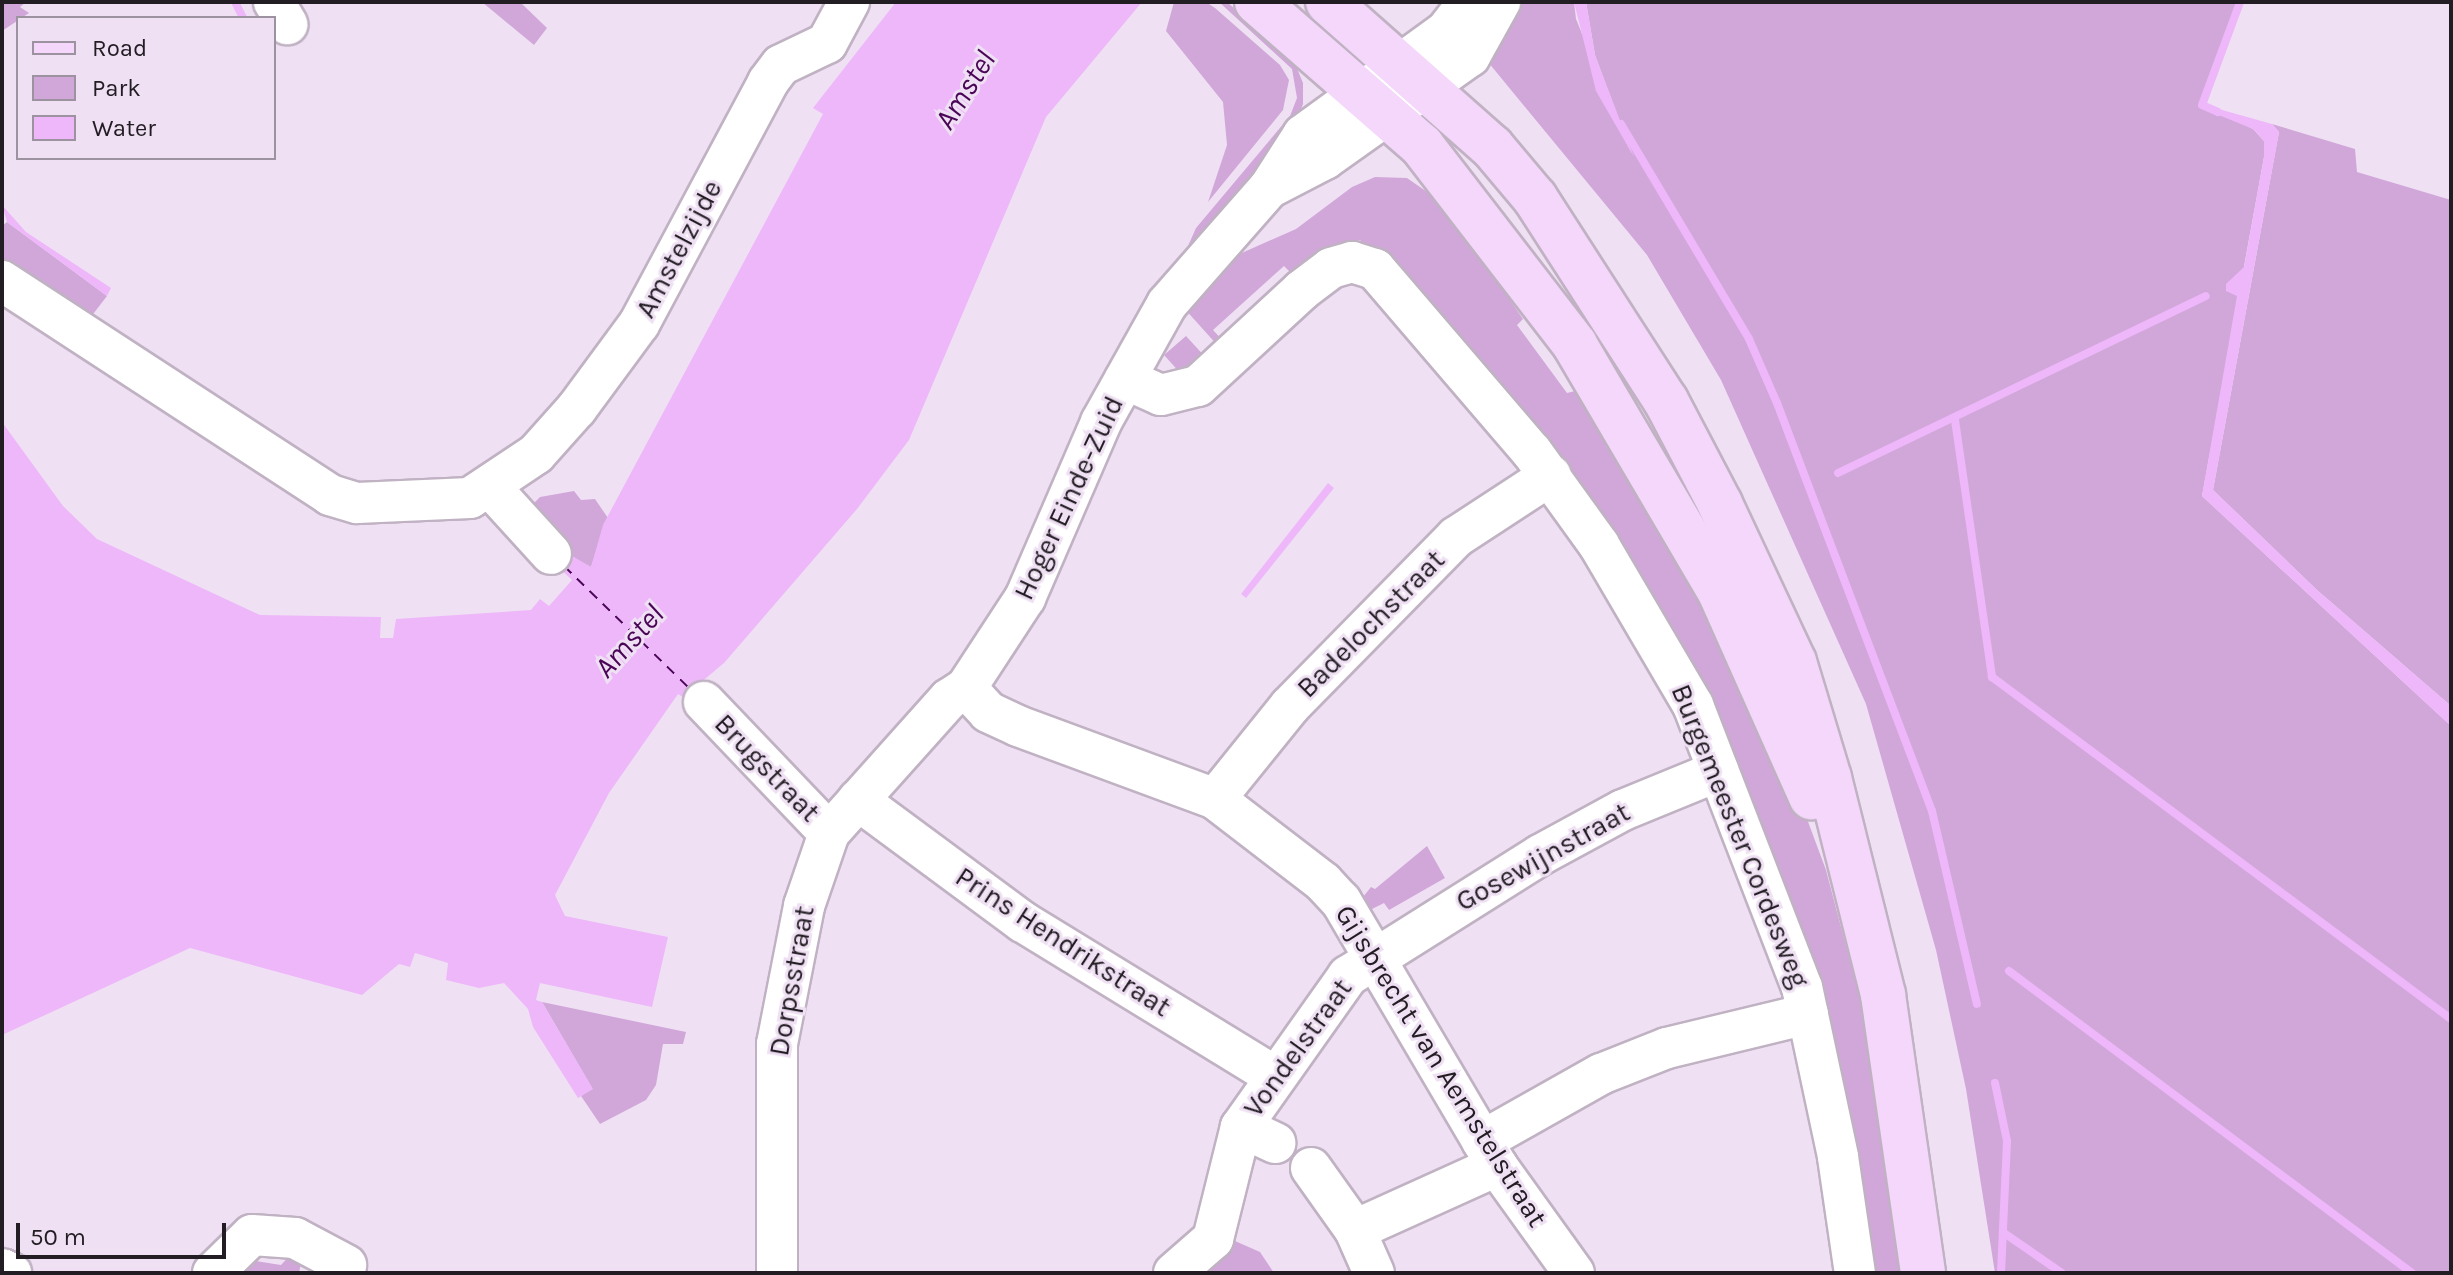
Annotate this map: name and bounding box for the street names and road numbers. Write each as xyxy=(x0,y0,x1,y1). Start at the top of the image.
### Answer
street label: Amstelzijde xyxy=(629,174,729,324)
street label: Hoger Einde-Zuid xyxy=(1007,391,1131,605)
street label: Badelochstraat xyxy=(1290,543,1452,705)
street label: Burgemeester Cordesweg xyxy=(1664,679,1816,993)
street label: Brugstraat xyxy=(707,707,827,829)
street label: Gosewijnstraat xyxy=(1450,795,1636,919)
street label: Prins Hendrikstraat xyxy=(949,860,1177,1024)
street label: Gijsbrecht van Aemstelstraat xyxy=(1328,899,1554,1233)
street label: Dorpsstraat xyxy=(762,903,822,1059)
street label: Vondelstraat xyxy=(1237,972,1359,1124)

